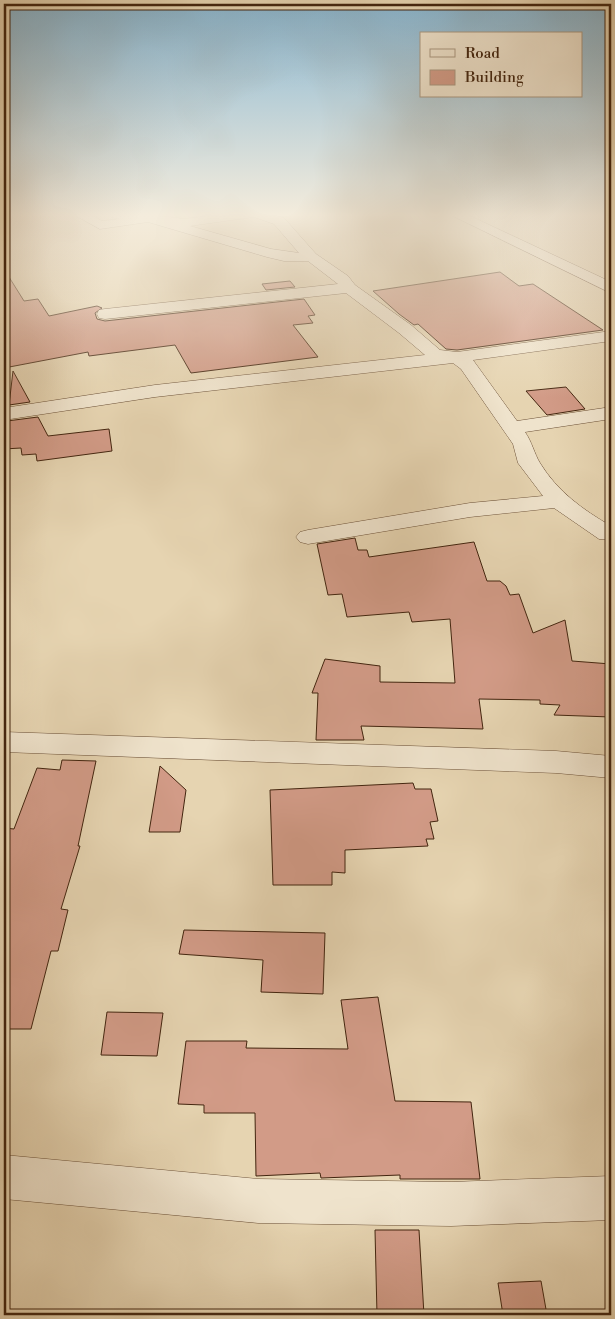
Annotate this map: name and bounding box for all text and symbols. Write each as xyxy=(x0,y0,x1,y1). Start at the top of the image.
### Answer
legend xyxy=(420,32,582,98)
text: Road xyxy=(465,44,500,63)
text: Building xyxy=(464,68,524,87)

